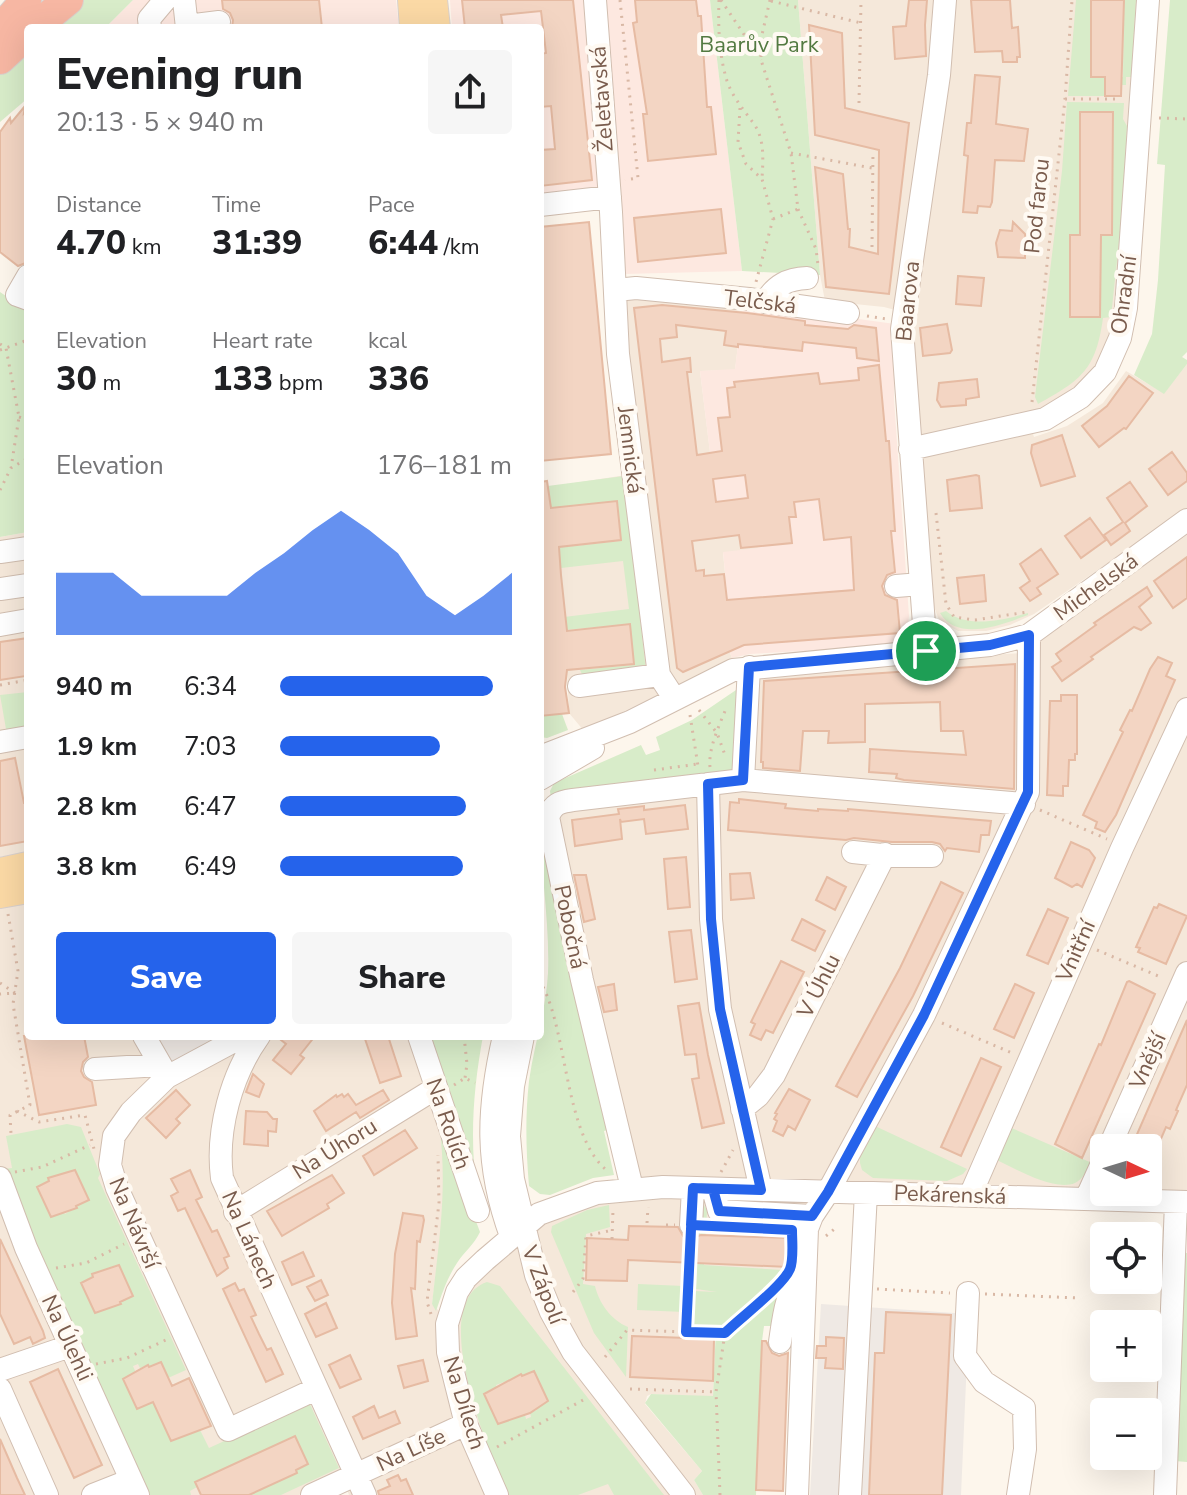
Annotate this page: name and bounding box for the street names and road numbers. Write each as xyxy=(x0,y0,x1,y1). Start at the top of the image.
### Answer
street label: Želetavská xyxy=(583,45,621,153)
street label: Pod farou xyxy=(1017,157,1057,255)
street label: Ohradní xyxy=(1104,252,1145,336)
street label: Baarova xyxy=(889,259,927,343)
street label: Telčská xyxy=(722,283,798,321)
street label: Jemnická xyxy=(610,403,650,496)
street label: Michelská xyxy=(1048,546,1144,628)
street label: Pobočná xyxy=(546,882,594,972)
street label: Vnitřní xyxy=(1049,914,1104,988)
street label: V Úhlu xyxy=(790,949,848,1024)
street label: Vnější xyxy=(1122,1026,1174,1095)
street label: Na Rolích xyxy=(418,1074,478,1174)
street label: Na Úhoru xyxy=(287,1111,383,1187)
street label: Na Návrší xyxy=(101,1173,167,1275)
street label: Pekárenská xyxy=(893,1178,1007,1212)
street label: Na Lánech xyxy=(214,1186,284,1294)
street label: V Zápolí xyxy=(514,1240,572,1330)
street label: Na Úlehli xyxy=(34,1290,100,1386)
street label: Na Dílech xyxy=(436,1353,492,1453)
street label: Na Líše xyxy=(372,1421,450,1479)

